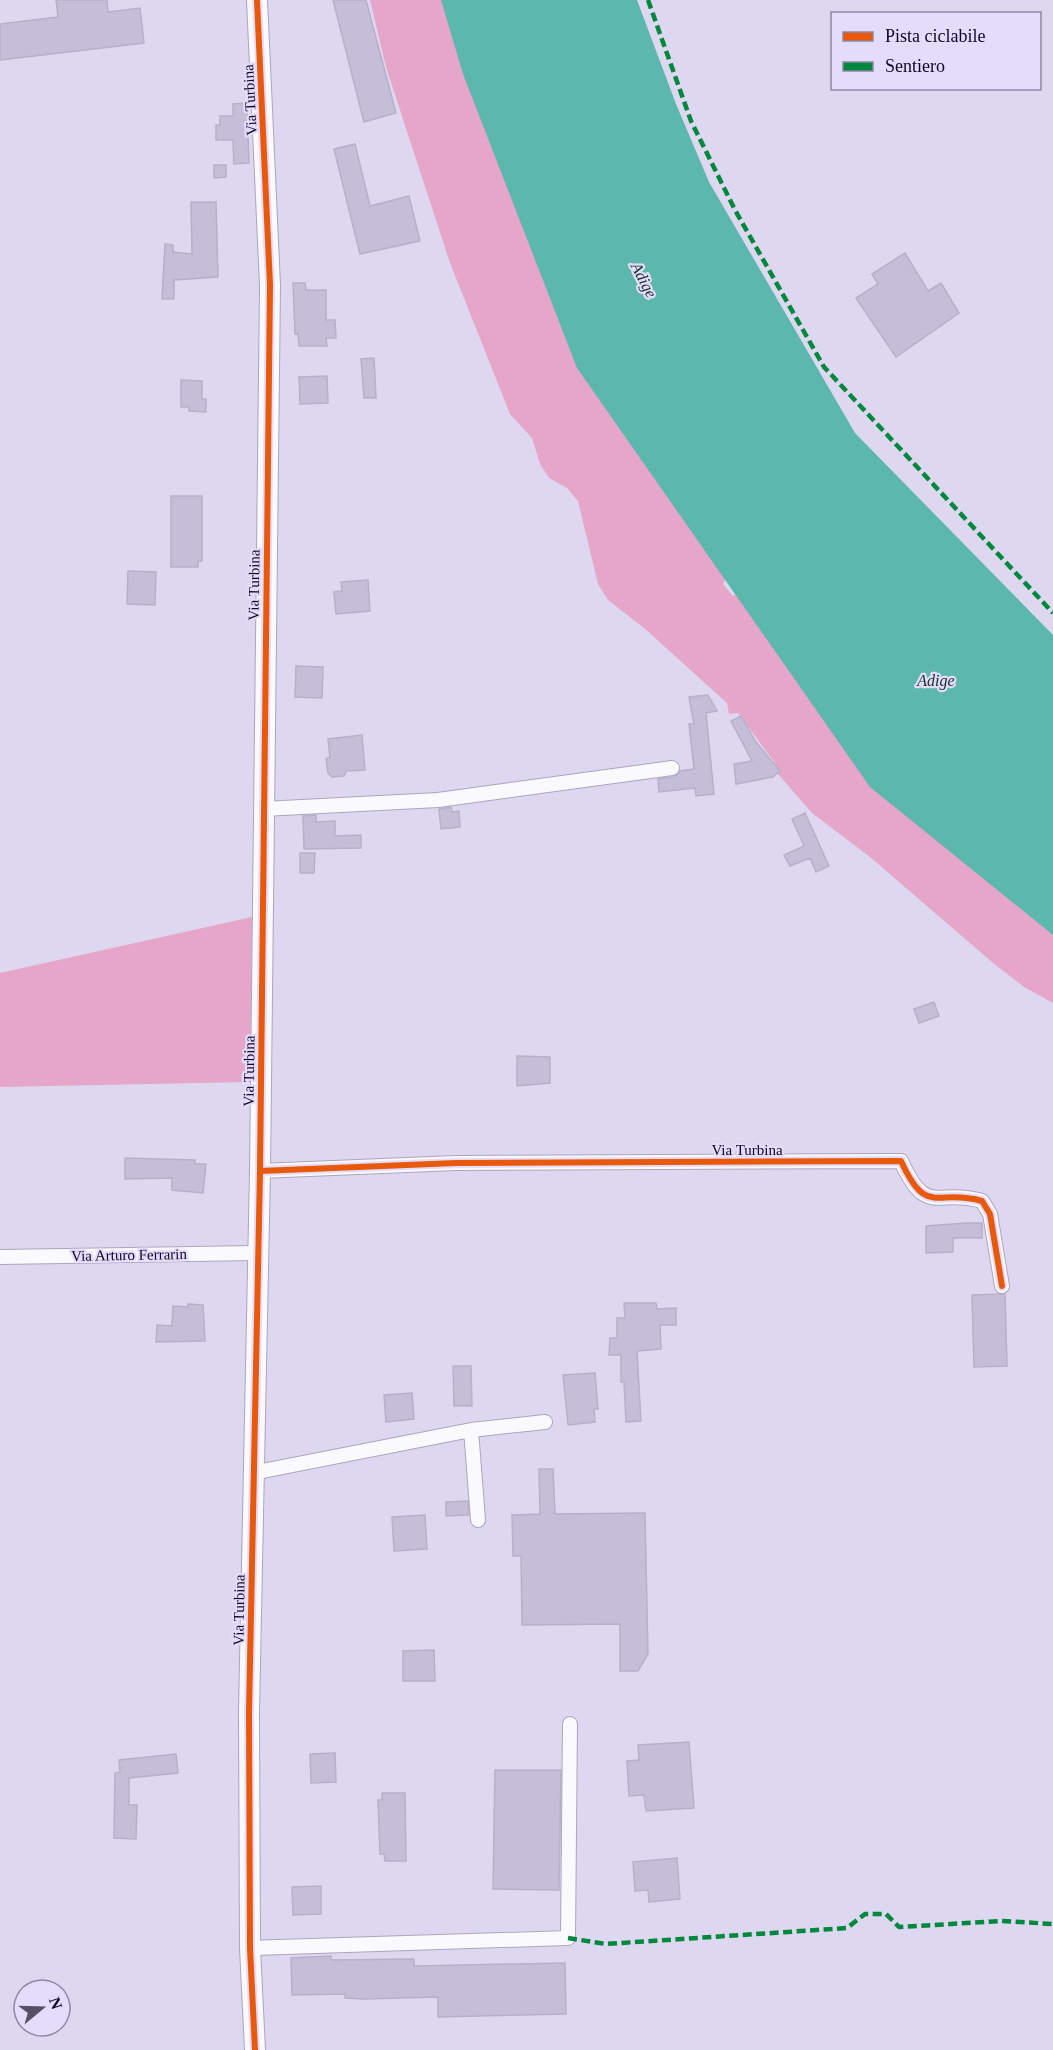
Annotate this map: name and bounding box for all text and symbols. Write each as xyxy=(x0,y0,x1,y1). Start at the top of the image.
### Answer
legend xyxy=(831,12,1041,90)
text: Pista ciclabile xyxy=(885,26,985,46)
text: Sentiero xyxy=(885,56,945,76)
street label: Via Turbina xyxy=(240,64,260,136)
water label: Adige xyxy=(626,259,660,301)
street label: Via Turbina xyxy=(245,549,263,621)
water label: Adige xyxy=(916,672,955,690)
street label: Via Turbina xyxy=(240,1035,258,1107)
street label: Via Turbina xyxy=(711,1142,783,1158)
street label: Via Arturo Ferrarin xyxy=(71,1246,187,1264)
street label: Via Turbina xyxy=(230,1574,248,1646)
north arrow xyxy=(12,1978,72,2038)
text: N xyxy=(46,1995,66,2012)

